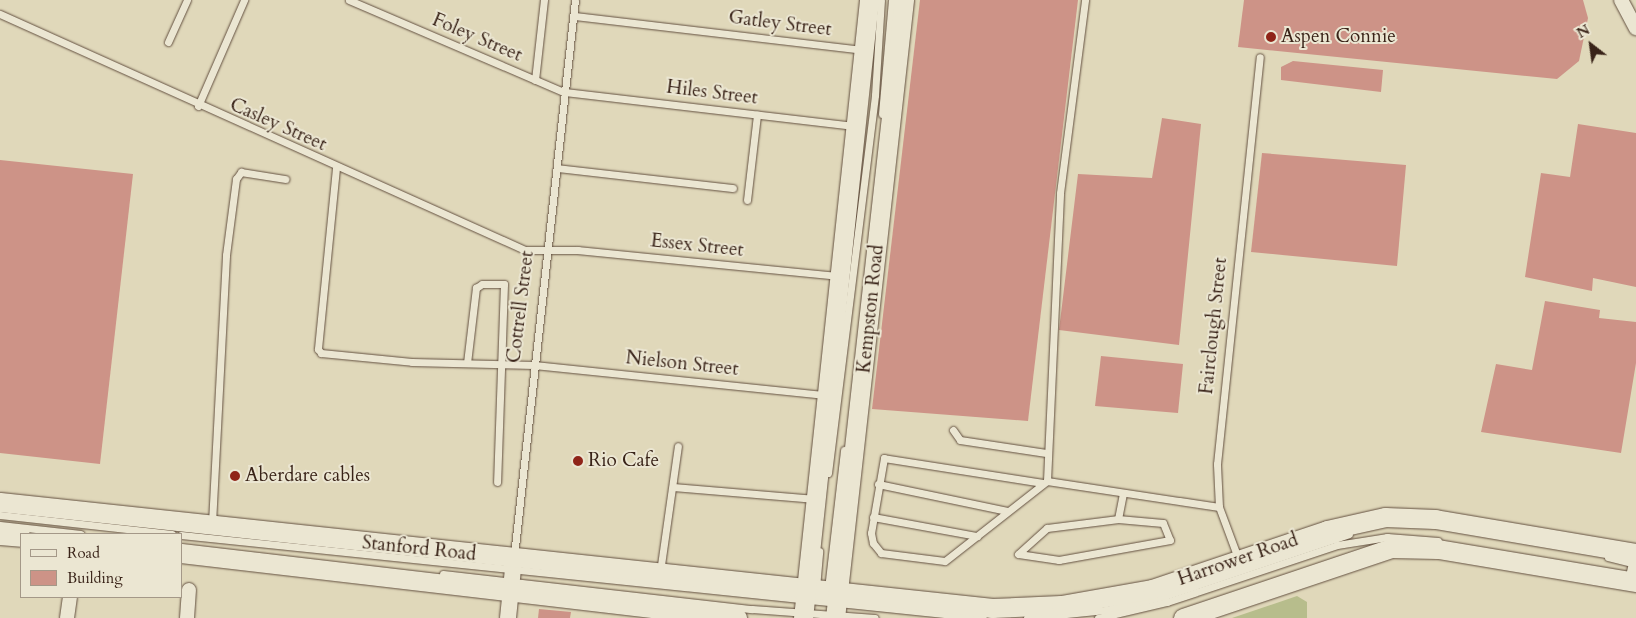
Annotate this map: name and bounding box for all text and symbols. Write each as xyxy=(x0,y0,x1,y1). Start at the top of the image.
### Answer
street label: Gatley Street xyxy=(727,6,833,42)
street label: Foley Street xyxy=(429,9,525,67)
north arrow xyxy=(1566,20,1616,70)
text: N xyxy=(1573,20,1593,43)
place label: Aspen Connie xyxy=(1281,26,1396,48)
marker: Aspen Connie xyxy=(1265,31,1277,43)
street label: Hiles Street xyxy=(665,76,759,110)
street label: Casley Street xyxy=(226,94,330,156)
street label: Essex Street xyxy=(649,230,745,262)
street label: Kempston Road xyxy=(853,244,889,374)
street label: Cottrell Street xyxy=(503,250,539,364)
street label: Fairclough Street xyxy=(1195,256,1233,396)
street label: Nielson Street xyxy=(624,347,740,381)
place label: Rio Cafe xyxy=(588,450,659,472)
marker: Rio Cafe xyxy=(572,455,584,467)
place label: Aberdare cables xyxy=(245,465,370,487)
marker: Aberdare cables xyxy=(229,470,241,482)
street label: Harrower Road xyxy=(1175,529,1301,591)
street label: Stanford Road xyxy=(361,532,477,566)
legend xyxy=(20,533,182,598)
text: Road xyxy=(67,543,100,563)
text: Building xyxy=(67,568,123,588)

